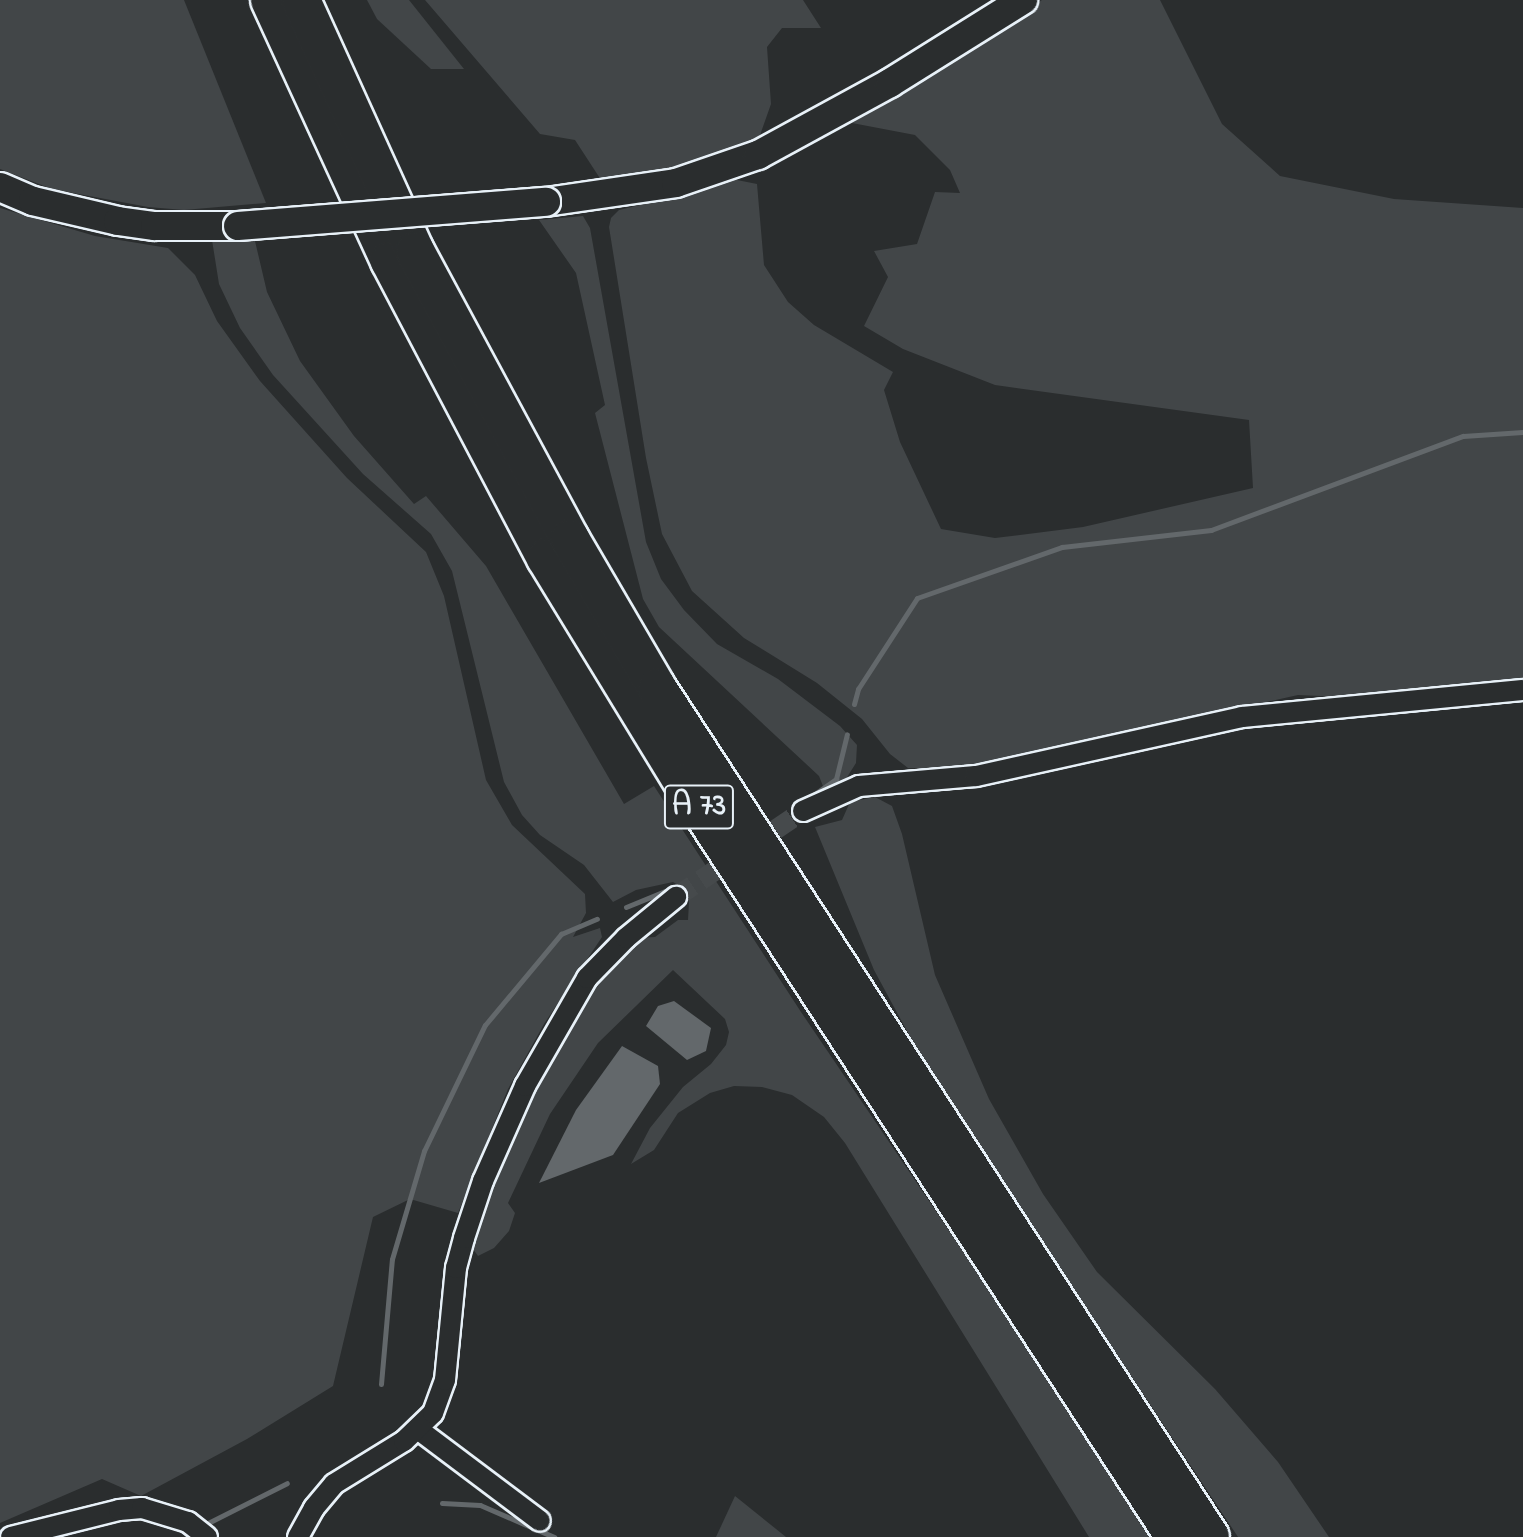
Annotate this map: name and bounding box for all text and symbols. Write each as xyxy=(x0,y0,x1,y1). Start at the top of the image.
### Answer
road number: A 73 xyxy=(663,779,735,835)

